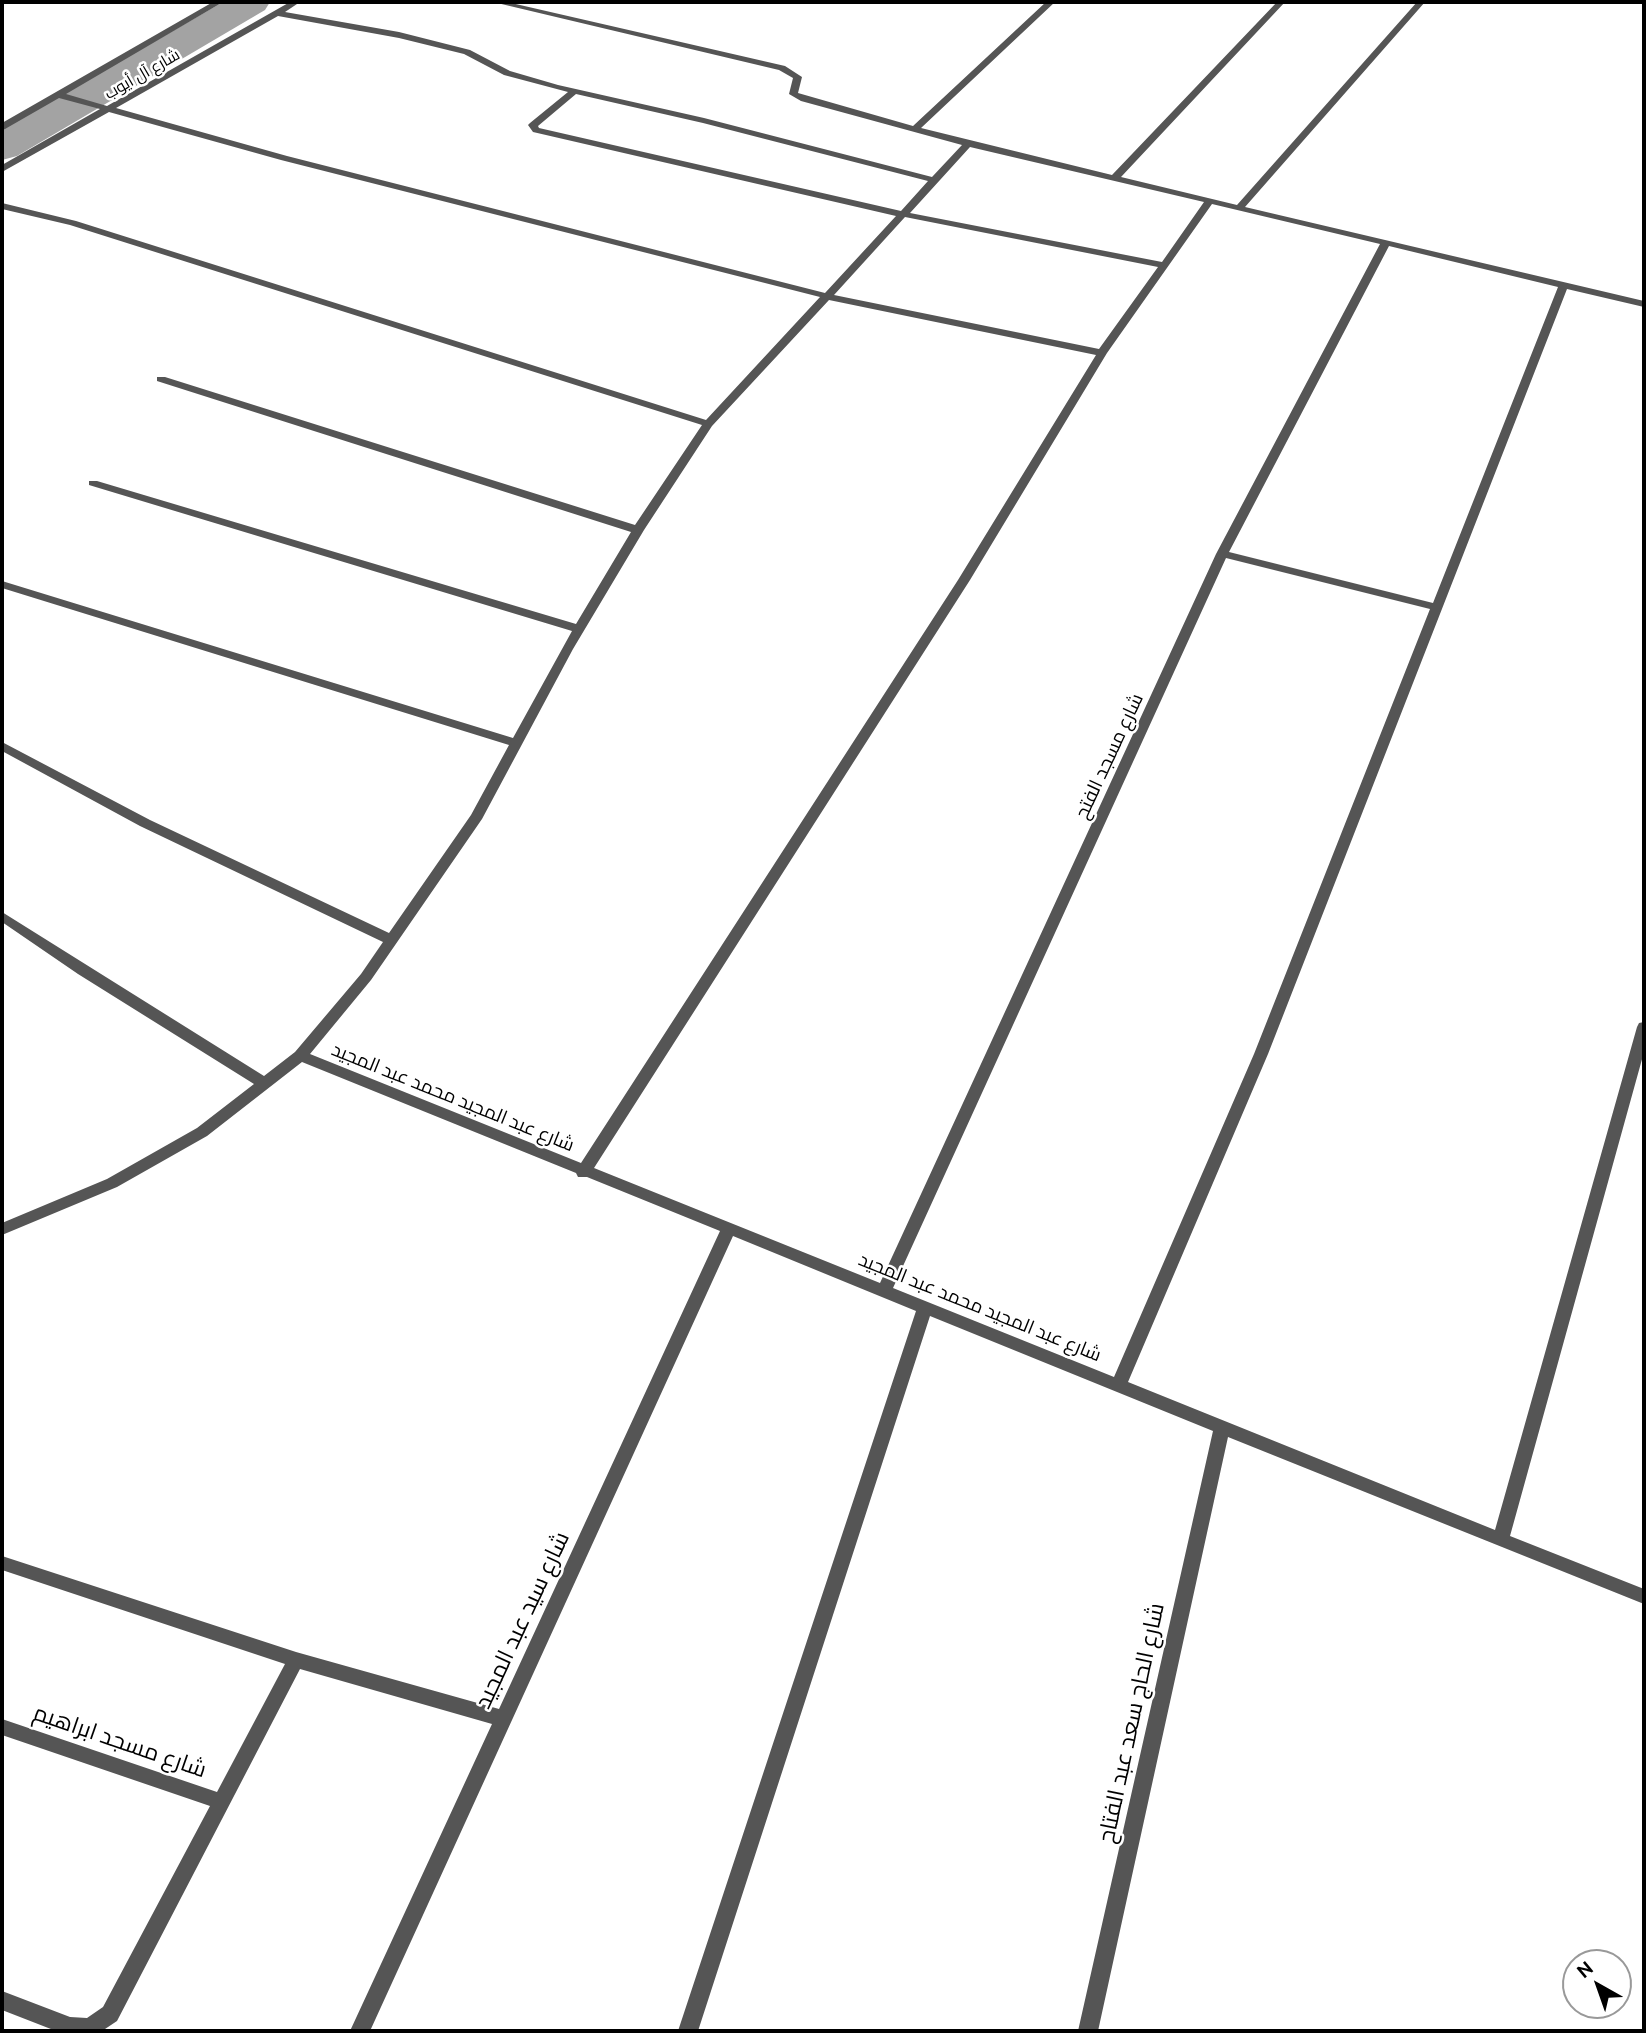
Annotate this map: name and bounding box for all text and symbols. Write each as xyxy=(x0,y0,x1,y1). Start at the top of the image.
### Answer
street label: شارع آل أيوب xyxy=(101,45,183,103)
street label: شارع مسجد الفتح xyxy=(1070,690,1148,822)
street label: شارع عبد المجيد محمد عبد المجيد xyxy=(328,1038,578,1156)
street label: شارع عبد المجيد محمد عبد المجيد xyxy=(855,1248,1105,1366)
street label: شارع سيد عبد المجيد xyxy=(469,1527,575,1713)
street label: شارع الحاج سعد عبد الفتاح xyxy=(1092,1600,1170,1846)
street label: شارع مسجد ابراهيم xyxy=(30,1698,210,1784)
north arrow xyxy=(1562,1949,1632,2019)
text: N xyxy=(1572,1956,1597,1982)

